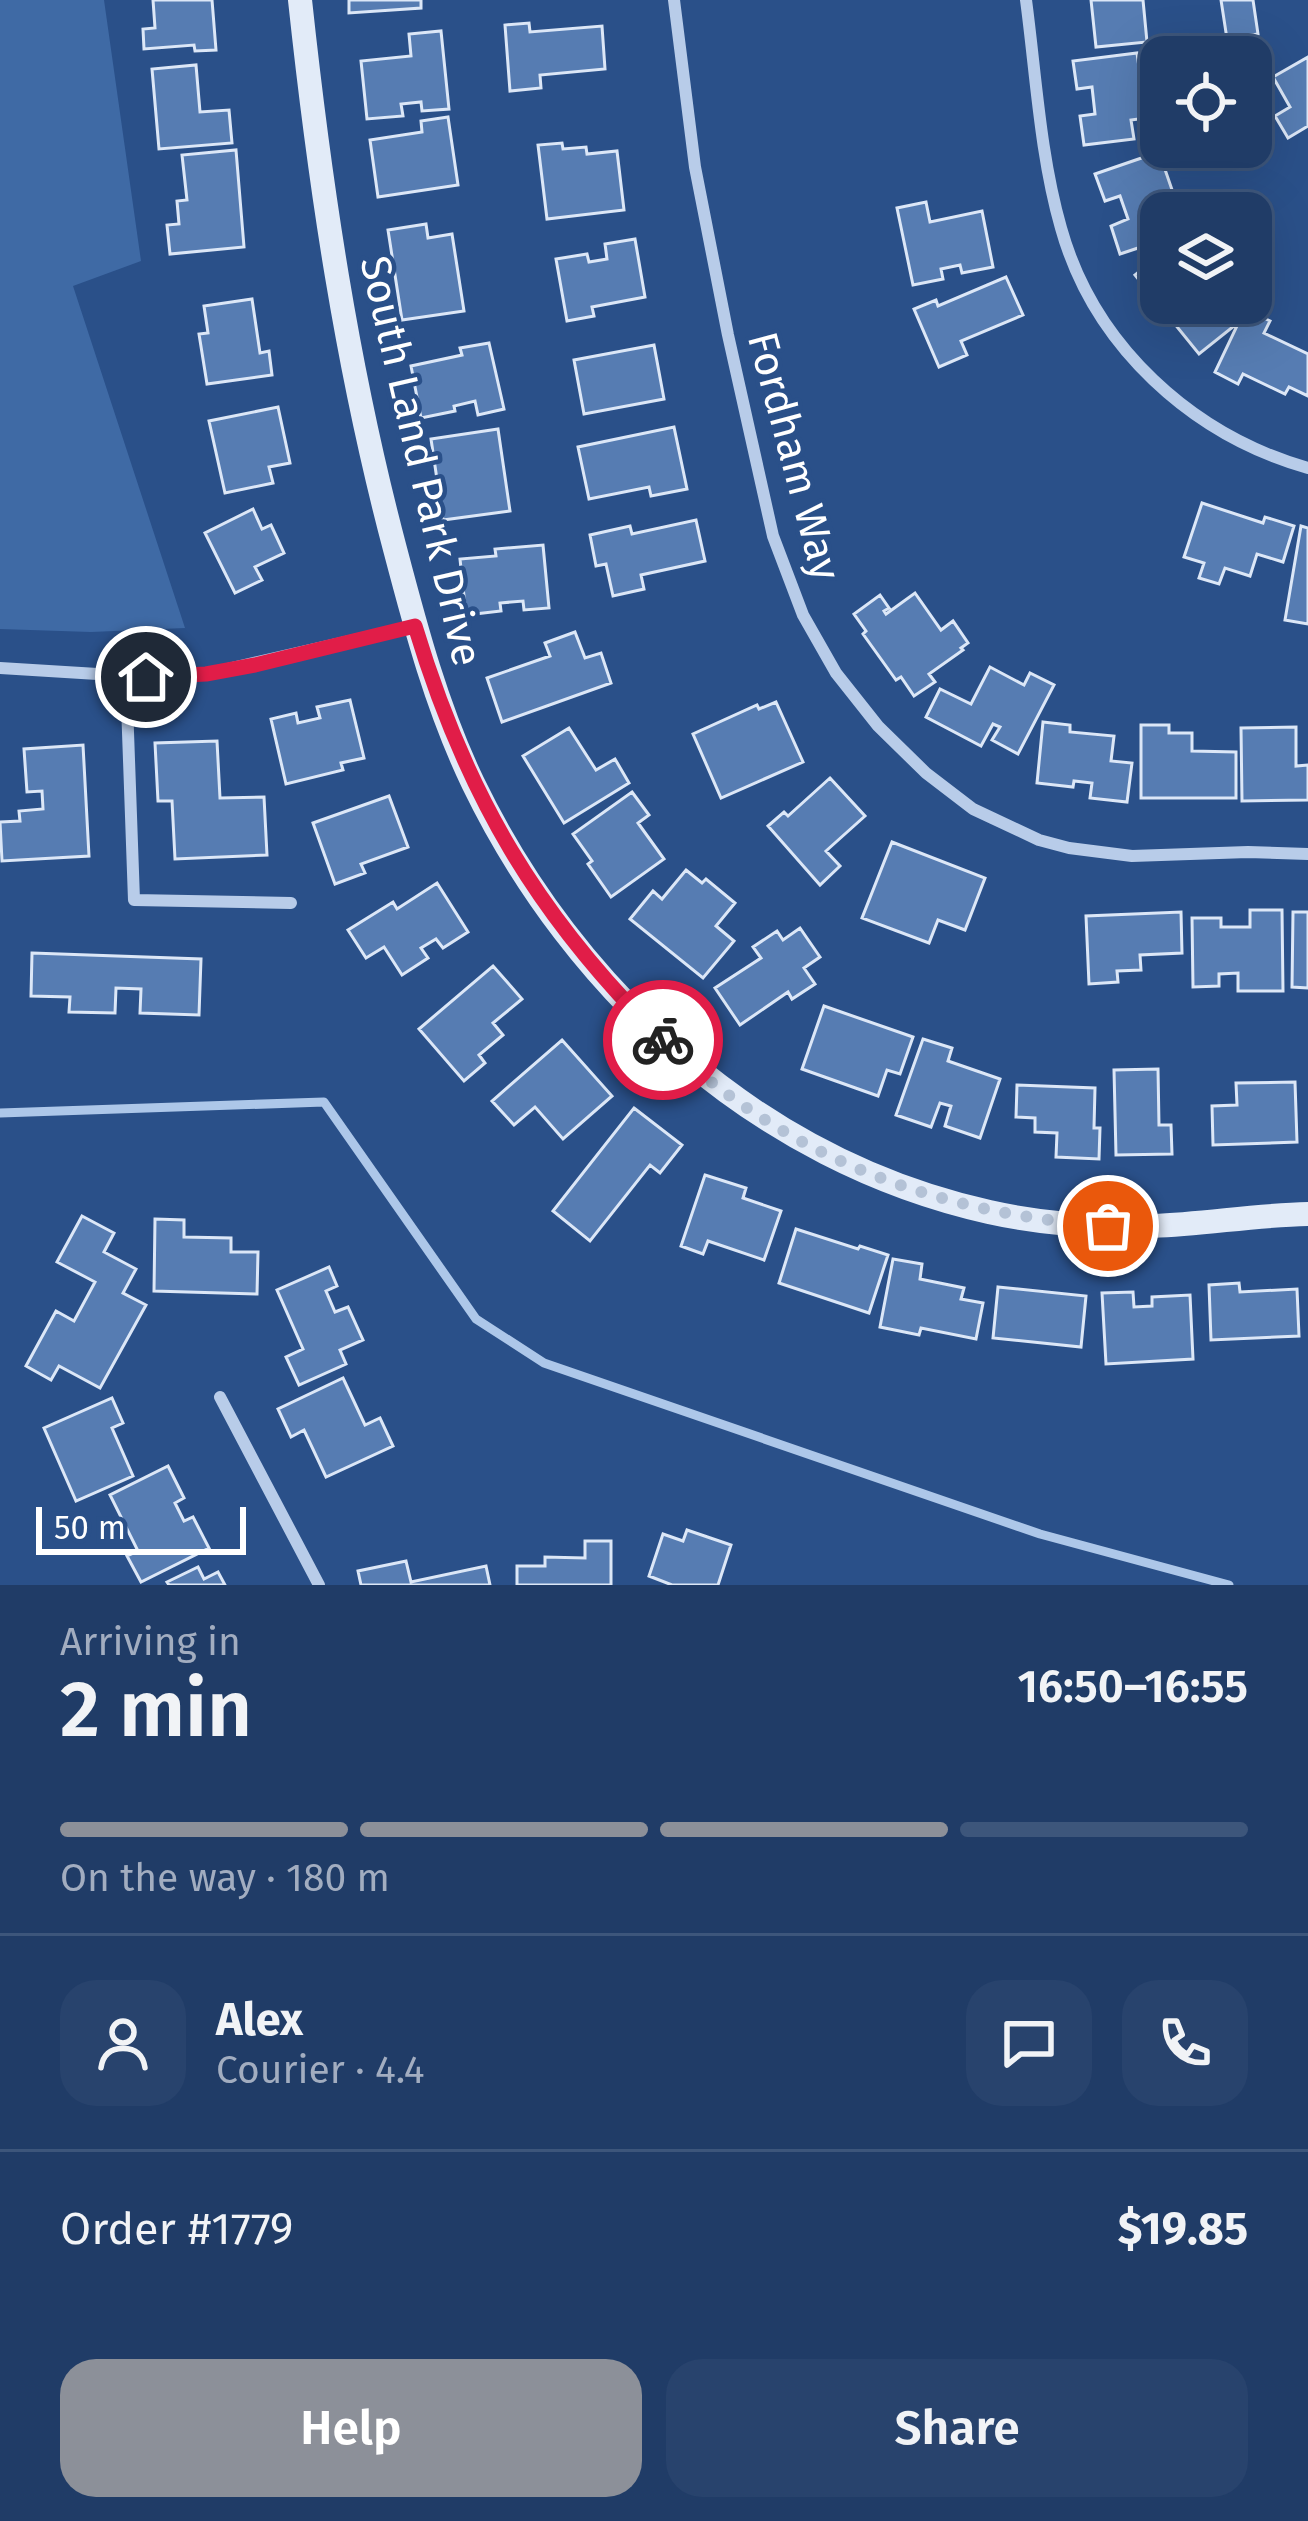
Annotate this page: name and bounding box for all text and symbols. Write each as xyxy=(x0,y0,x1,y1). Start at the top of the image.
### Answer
map controls xyxy=(1140,36,1272,324)
button: locate xyxy=(1140,36,1272,168)
button: layers xyxy=(1140,192,1272,324)
street label: South Land Park Drive xyxy=(349,251,493,671)
street label: Fordham Way xyxy=(737,327,851,586)
pin xyxy=(95,626,197,728)
icon: home xyxy=(113,644,179,710)
courier xyxy=(603,980,723,1100)
icon: bike xyxy=(630,1007,696,1073)
pin xyxy=(1057,1175,1159,1277)
icon: bag xyxy=(1075,1193,1141,1259)
scale bar xyxy=(36,1501,246,1554)
text: 50 m xyxy=(54,1508,126,1548)
text: Arriving in xyxy=(60,1619,241,1665)
text: 16:50–16:55 xyxy=(1017,1660,1248,1714)
text: 2 min xyxy=(60,1663,252,1757)
text: On the way · 180 m xyxy=(60,1855,390,1901)
button: person xyxy=(60,1980,186,2106)
button: chat xyxy=(966,1980,1092,2106)
button: phone xyxy=(1122,1980,1248,2106)
text: Alex xyxy=(216,1993,303,2047)
text: Courier · 4.4 xyxy=(216,2047,425,2093)
text: Order #1779 xyxy=(60,2202,293,2256)
text: $19.85 xyxy=(1118,2202,1248,2256)
button: Help xyxy=(60,2359,642,2497)
button: Share xyxy=(666,2359,1248,2497)

